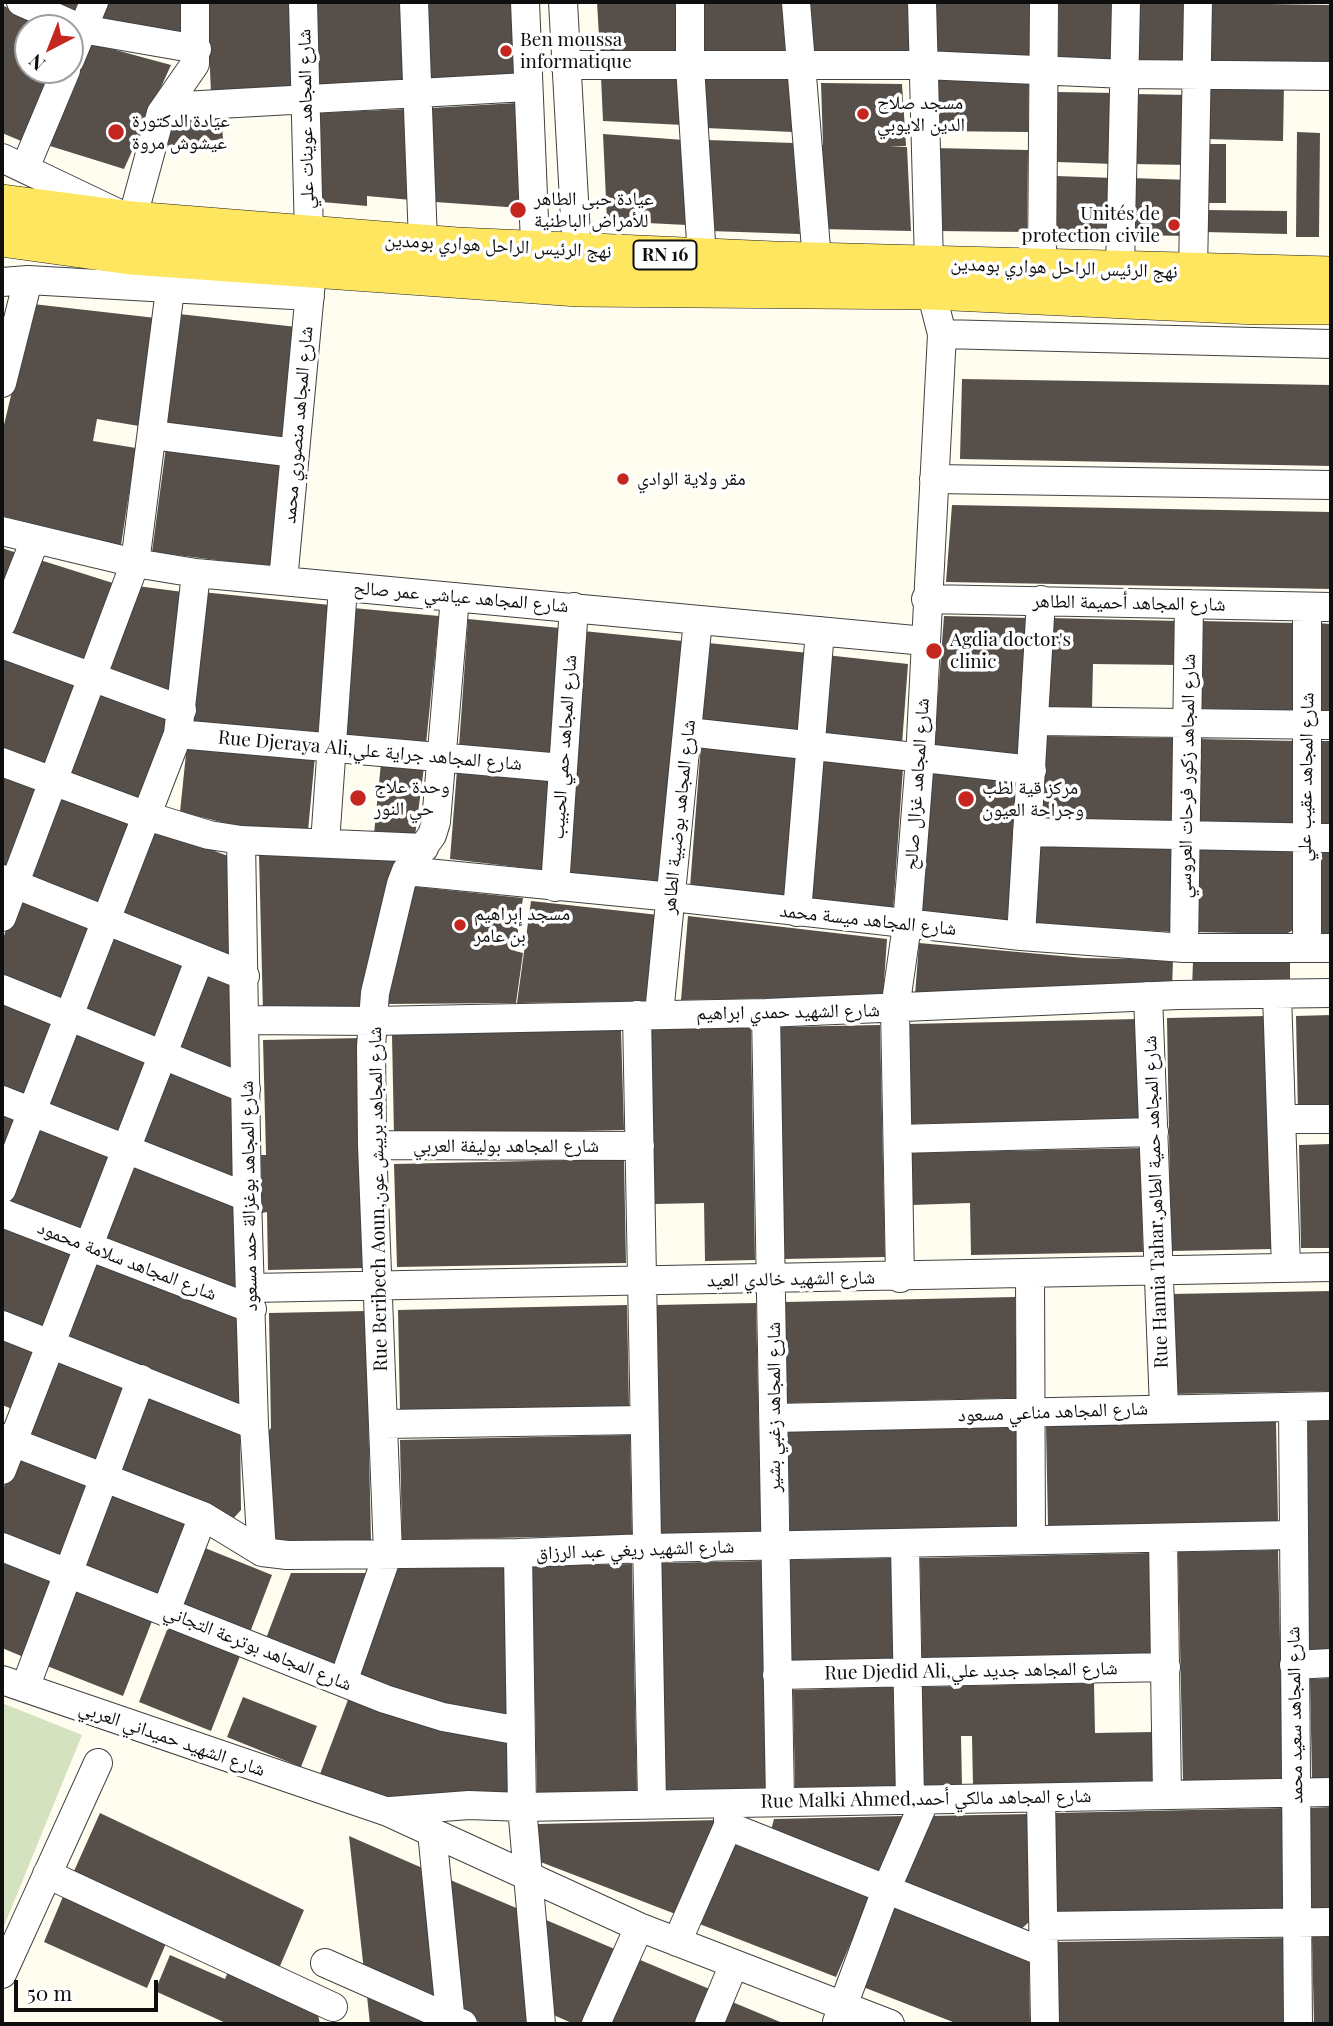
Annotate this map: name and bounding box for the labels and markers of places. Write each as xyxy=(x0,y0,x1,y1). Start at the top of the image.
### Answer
place label: Ben moussa informatique xyxy=(520,29,632,73)
marker: Ben moussa informatique xyxy=(498,43,514,59)
place label: مسجد صلاح الدين الايوبي xyxy=(877,92,965,136)
marker: مسجد صلاح الدين الايوبي xyxy=(855,106,871,122)
place label: عيادة الدكتورة عيشوش مروة xyxy=(132,110,230,154)
marker: عيادة الدكتورة عيشوش مروة xyxy=(106,122,126,142)
place label: عيادة حبى الطاهر للأمراض الباطنية xyxy=(534,188,654,232)
marker: عيادة حبى الطاهر للأمراض الباطنية xyxy=(508,200,528,220)
place label: Unités de protection civile xyxy=(1022,203,1160,247)
marker: Unités de protection civile xyxy=(1166,217,1182,233)
place label: مقر ولاية الوادي xyxy=(637,468,746,490)
marker: مقر ولاية الوادي xyxy=(615,471,631,487)
place label: Agdia doctor's clinic xyxy=(950,629,1071,673)
marker: Agdia doctor's clinic xyxy=(924,641,944,661)
place label: وحدة علاج حي النور xyxy=(374,776,450,820)
place label: مركز قية لطب وجراحة العيون xyxy=(982,777,1084,821)
marker: وحدة علاج حي النور xyxy=(348,788,368,808)
marker: مركز قية لطب وجراحة العيون xyxy=(956,789,976,809)
place label: مسجد إبراهيم بن عامر xyxy=(474,903,570,947)
marker: مسجد إبراهيم بن عامر xyxy=(452,917,468,933)

